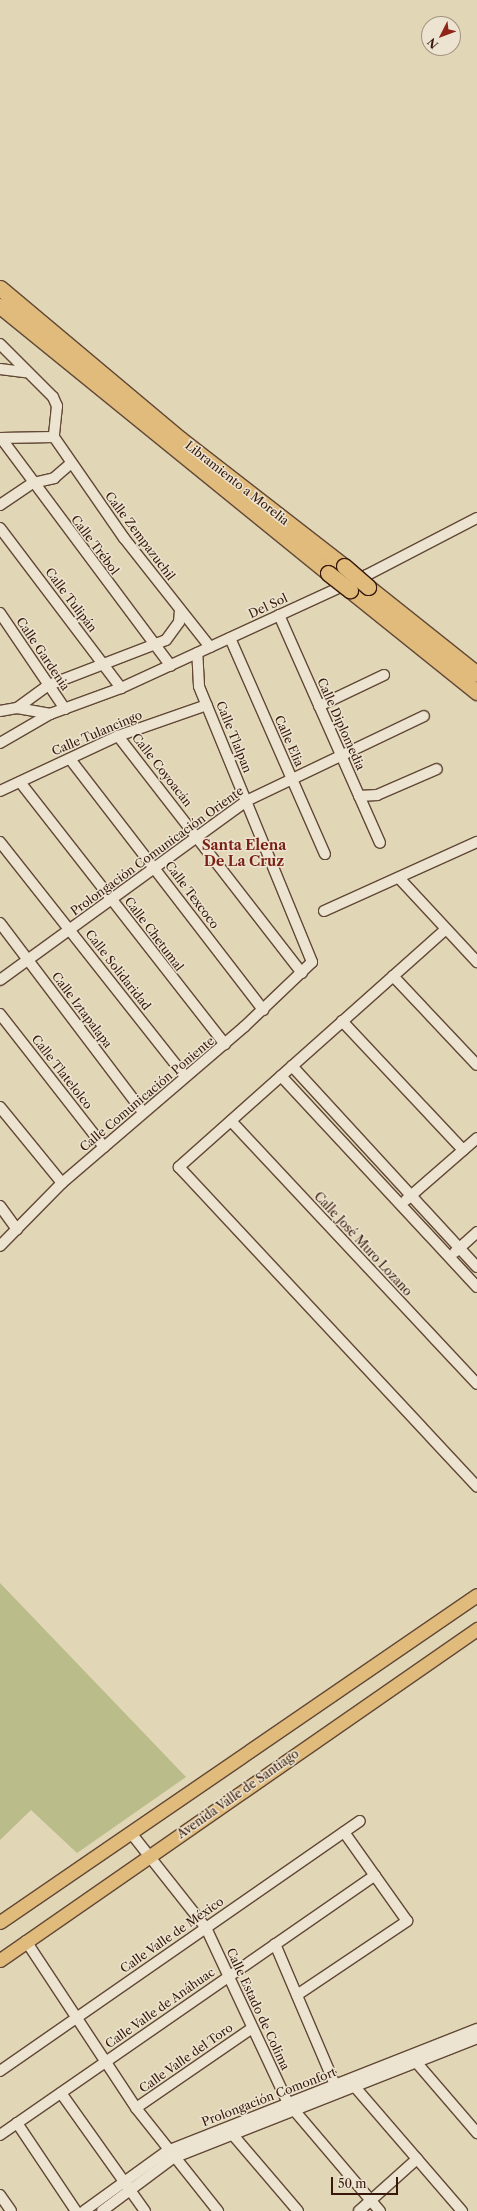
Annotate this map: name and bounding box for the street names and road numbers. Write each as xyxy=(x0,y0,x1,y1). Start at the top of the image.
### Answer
street label: Libramiento a Morelia xyxy=(182,438,292,528)
street label: Calle Zempazuchil xyxy=(102,489,178,583)
street label: Calle Trébol xyxy=(68,512,122,578)
street label: Calle Tulipán xyxy=(42,565,100,635)
street label: Del Sol xyxy=(246,591,290,621)
street label: Calle Gardenia xyxy=(13,615,73,693)
street label: Calle Diplomedia xyxy=(314,676,368,772)
street label: Calle Tlalpan xyxy=(213,699,255,775)
street label: Calle Tulancingo xyxy=(49,707,145,759)
street label: Calle Elia xyxy=(271,713,307,769)
street label: Calle Coyoacán xyxy=(129,730,195,810)
street label: Prolongación Comunicación Oriente xyxy=(68,783,246,919)
street label: Calle Texcoco xyxy=(162,858,222,932)
street label: Calle Chetumal xyxy=(122,894,186,974)
street label: Calle Solidaridad xyxy=(82,927,154,1013)
street label: Calle Iztapalapa xyxy=(49,969,115,1051)
street label: Calle Tlatelolco xyxy=(28,1032,96,1112)
street label: Calle Comunicación Poniente xyxy=(77,1034,217,1154)
street label: Calle José Muro Lozano xyxy=(311,1189,415,1299)
street label: Avenida Valle de Santiago xyxy=(174,1746,302,1842)
street label: Calle Valle de México xyxy=(117,1894,227,1976)
street label: Calle Estado de Colima xyxy=(223,1946,293,2072)
street label: Calle Valle de Anáhuac xyxy=(102,1965,218,2051)
street label: Calle Valle del Toro xyxy=(136,2020,236,2096)
street label: Prolongación Comonfort xyxy=(200,2065,338,2129)

